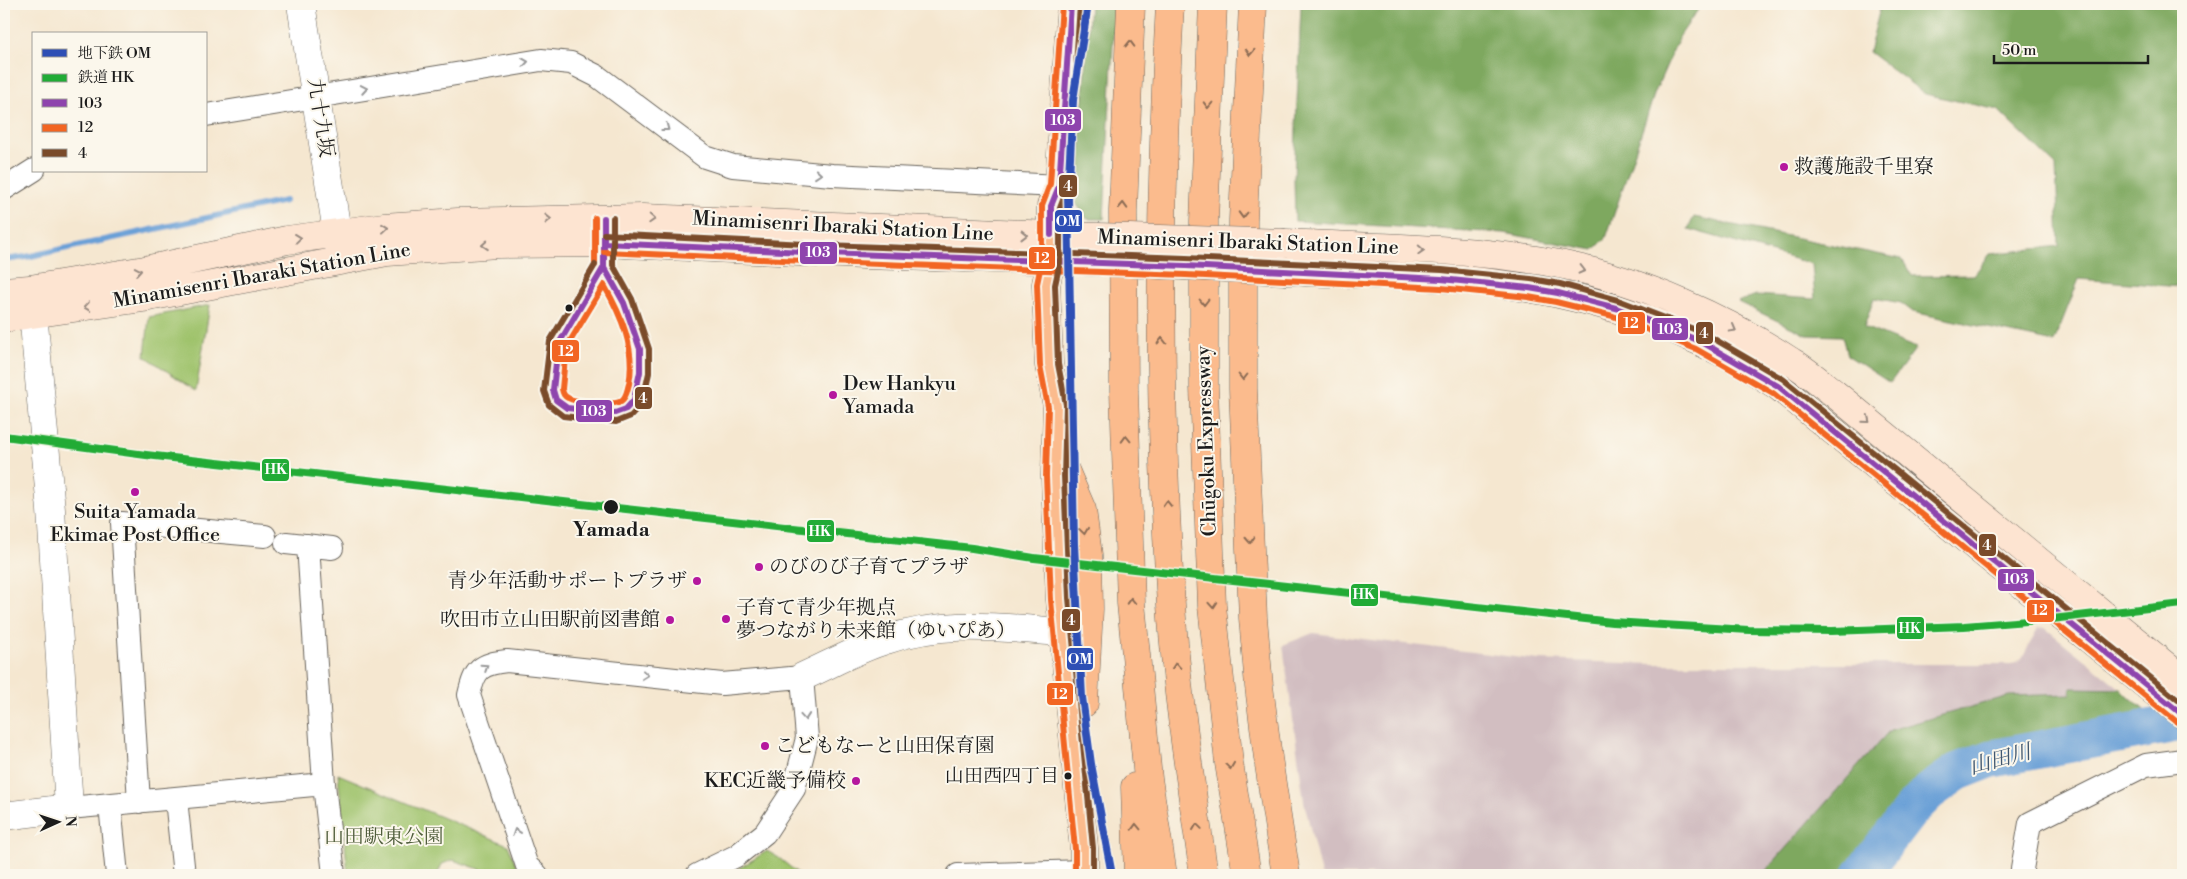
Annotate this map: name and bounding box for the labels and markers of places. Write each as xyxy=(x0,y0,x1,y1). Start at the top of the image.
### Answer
place label: 救護施設千里寮 xyxy=(1794,155,1934,180)
marker: 救護施設千里寮 xyxy=(1778,161,1790,173)
unlabelled marker xyxy=(564,303,574,313)
place label: Dew Hankyu Yamada xyxy=(842,372,956,420)
marker: Dew Hankyu Yamada xyxy=(827,389,839,401)
marker: Suita Yamada Ekimae Post Office xyxy=(129,486,141,498)
marker: Yamada xyxy=(602,498,620,516)
place label: Suita Yamada Ekimae Post Office xyxy=(50,500,220,548)
place label: Yamada xyxy=(572,518,650,543)
place label: のびのび子育てプラザ xyxy=(769,555,969,580)
marker: のびのび子育てプラザ xyxy=(753,561,765,573)
place label: 青少年活動サポートプラザ xyxy=(448,569,687,594)
marker: 青少年活動サポートプラザ xyxy=(691,575,703,587)
place label: 子育て青少年拠点 夢つながり未来館（ゆいぴあ） xyxy=(736,596,1016,644)
place label: 吹田市立山田駅前図書館 xyxy=(440,608,660,633)
marker: 子育て青少年拠点 夢つながり未来館（ゆいぴあ） xyxy=(720,613,732,625)
marker: 吹田市立山田駅前図書館 xyxy=(664,614,676,626)
place label: こどもなーと山田保育園 xyxy=(775,734,995,759)
marker: こどもなーと山田保育園 xyxy=(759,740,771,752)
place label: 山田西四丁目 xyxy=(945,764,1059,788)
place label: KEC近畿予備校 xyxy=(704,769,846,794)
marker: 山田西四丁目 xyxy=(1063,771,1073,781)
marker: KEC近畿予備校 xyxy=(850,775,862,787)

